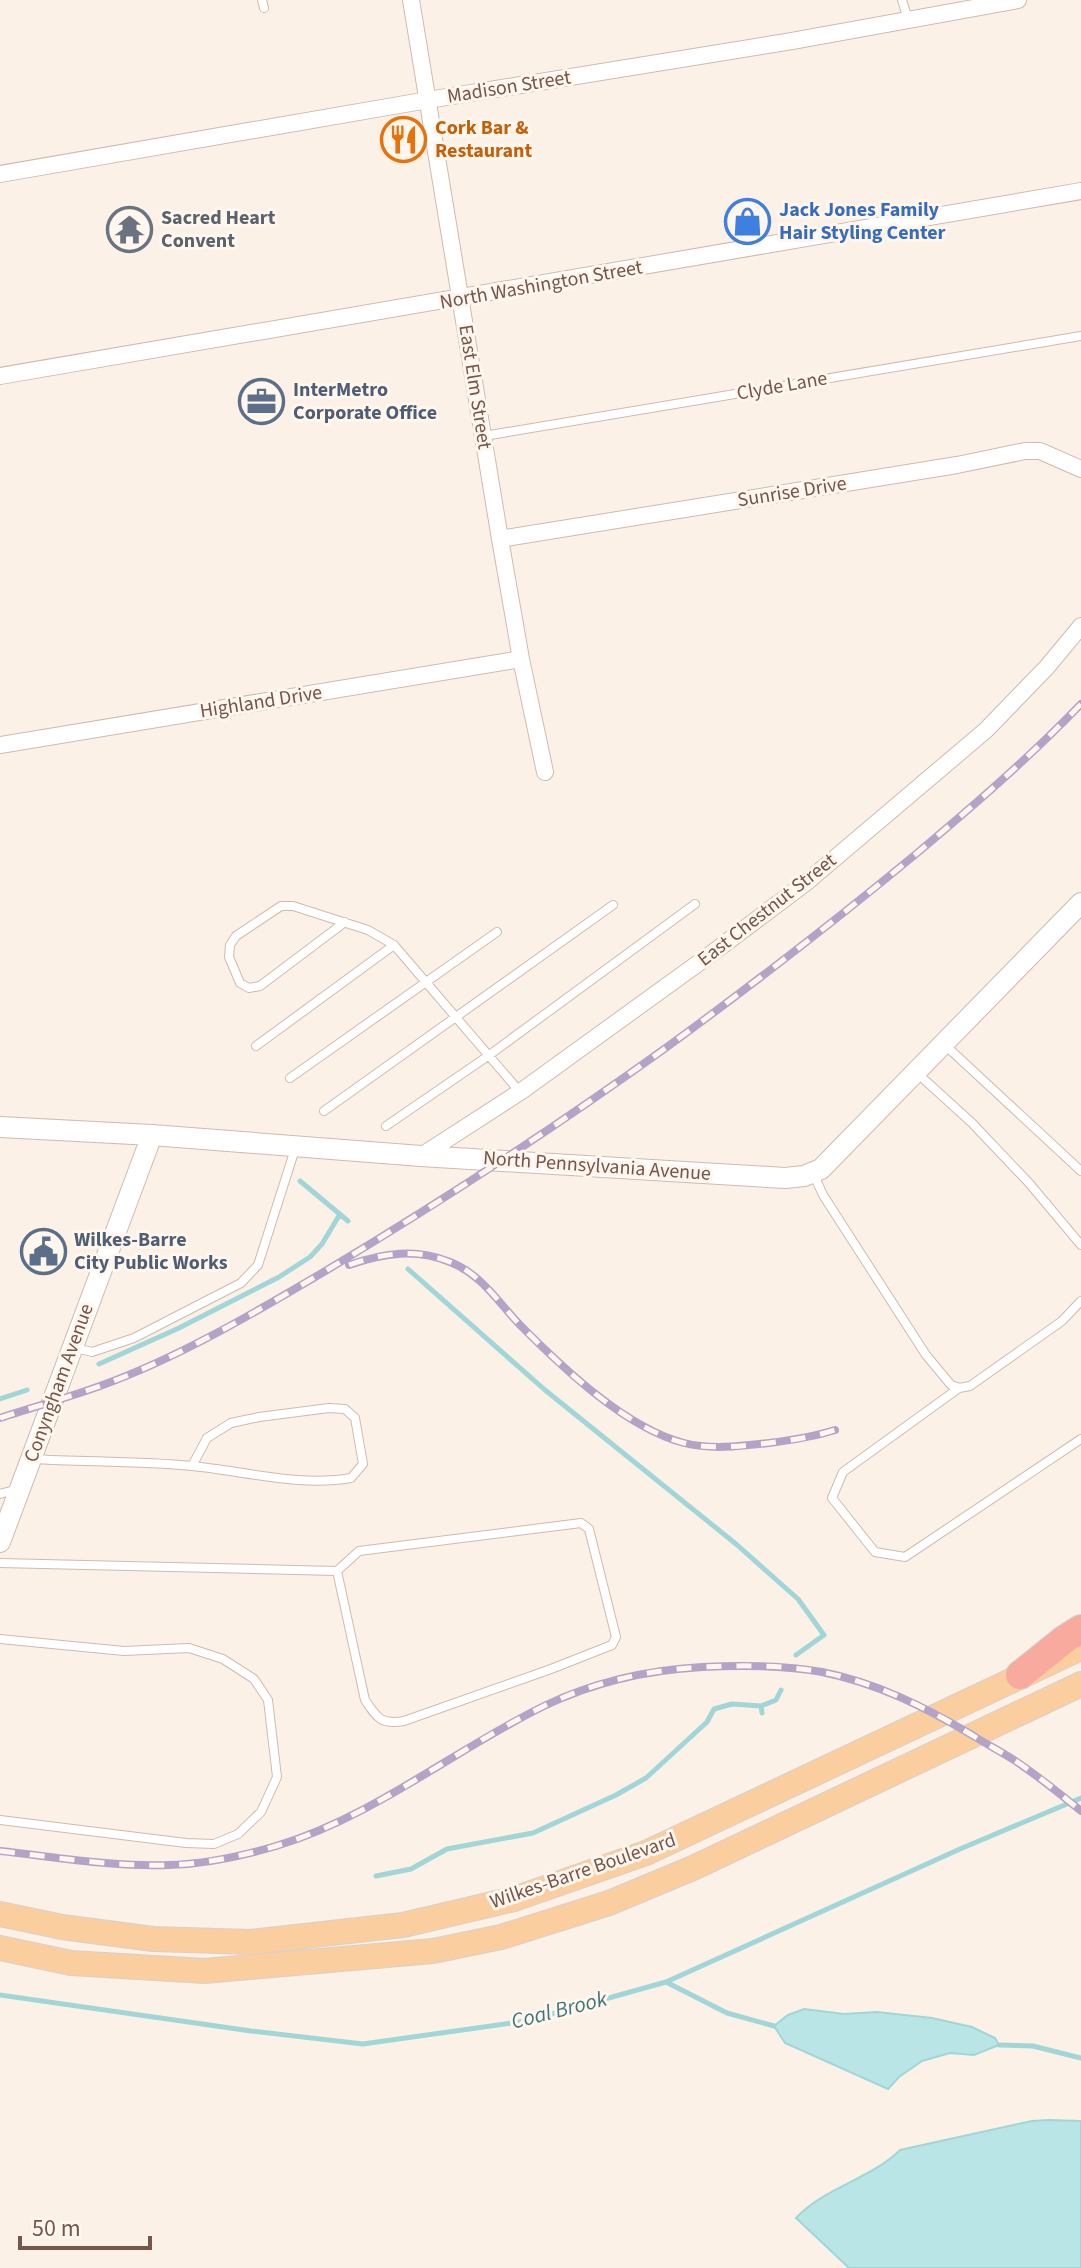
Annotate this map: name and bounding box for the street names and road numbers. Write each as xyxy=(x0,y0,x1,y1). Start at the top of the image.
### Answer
street label: Madison Street xyxy=(445,63,573,111)
street label: North Washington Street xyxy=(437,253,645,317)
street label: East Elm Street xyxy=(451,323,499,451)
street label: Clyde Lane xyxy=(735,364,830,408)
street label: Sunrise Drive xyxy=(735,470,849,514)
street label: Highland Drive xyxy=(198,679,324,725)
street label: East Chestnut Street xyxy=(692,847,842,973)
street label: North Pennsylvania Avenue xyxy=(482,1144,712,1188)
street label: Conyngham Avenue xyxy=(17,1300,101,1466)
street label: Wilkes-Barre Boulevard xyxy=(486,1826,680,1916)

